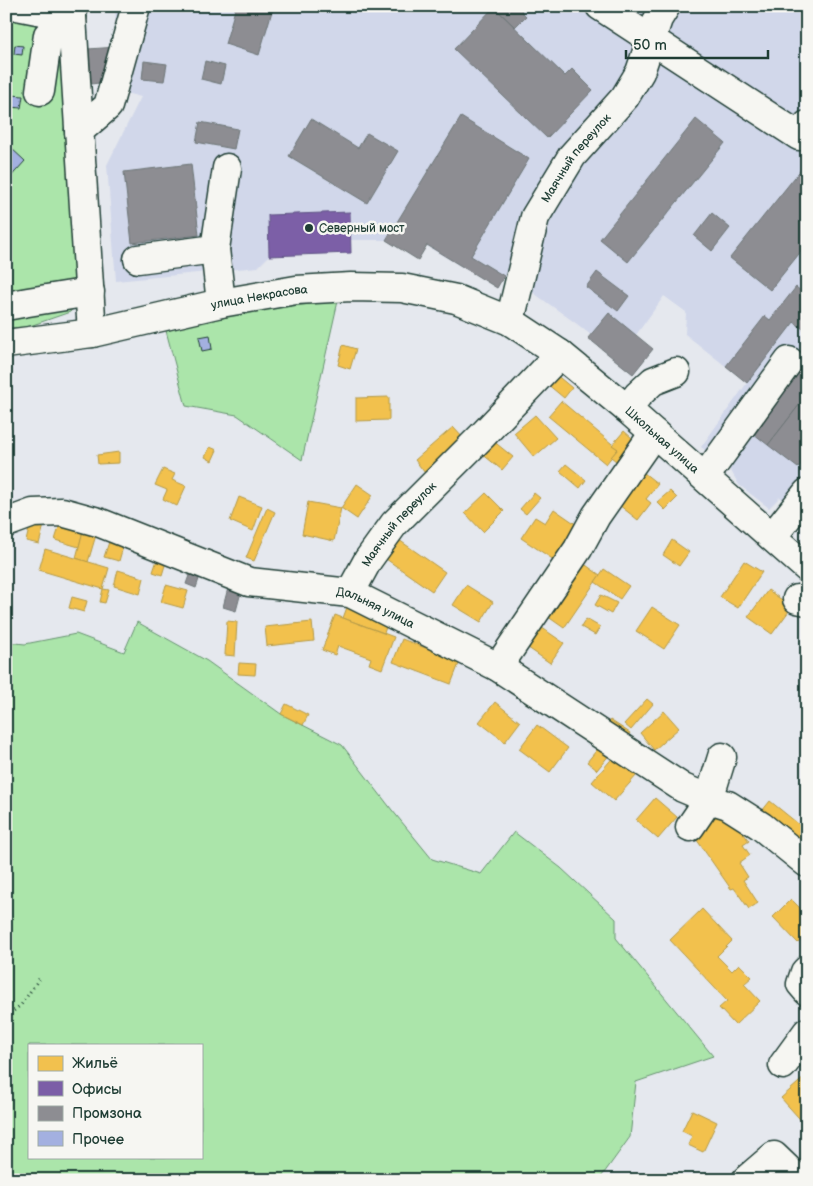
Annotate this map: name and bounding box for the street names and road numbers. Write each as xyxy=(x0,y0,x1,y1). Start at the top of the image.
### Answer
street label: Маячный переулок xyxy=(538,110,614,205)
street label: улица Некрасова xyxy=(209,282,308,313)
street label: Школьная улица xyxy=(622,403,702,477)
street label: Маячный переулок xyxy=(358,478,440,569)
street label: Дальняя улица xyxy=(336,584,417,632)

